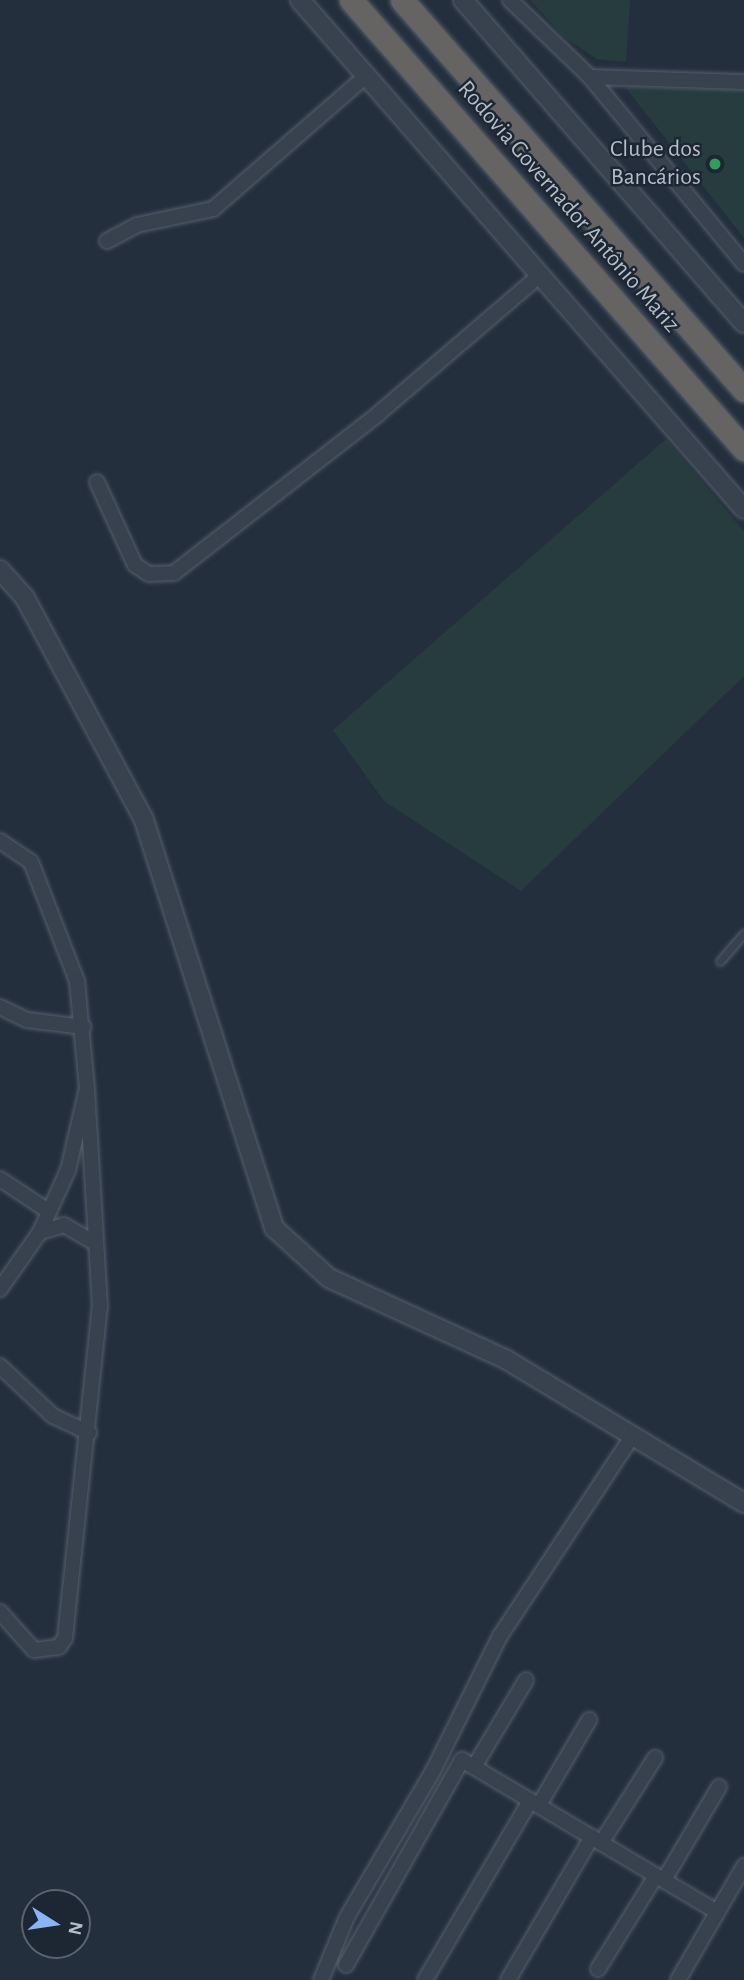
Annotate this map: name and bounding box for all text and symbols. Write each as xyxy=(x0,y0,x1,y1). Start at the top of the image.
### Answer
street label: Rodovia Governador Antônio Mariz xyxy=(451,75,685,339)
place label: Clube dos Bancários xyxy=(610,136,701,192)
marker: Clube dos Bancários xyxy=(707,156,723,172)
north arrow xyxy=(21,1889,91,1959)
text: N xyxy=(64,1920,86,1936)

